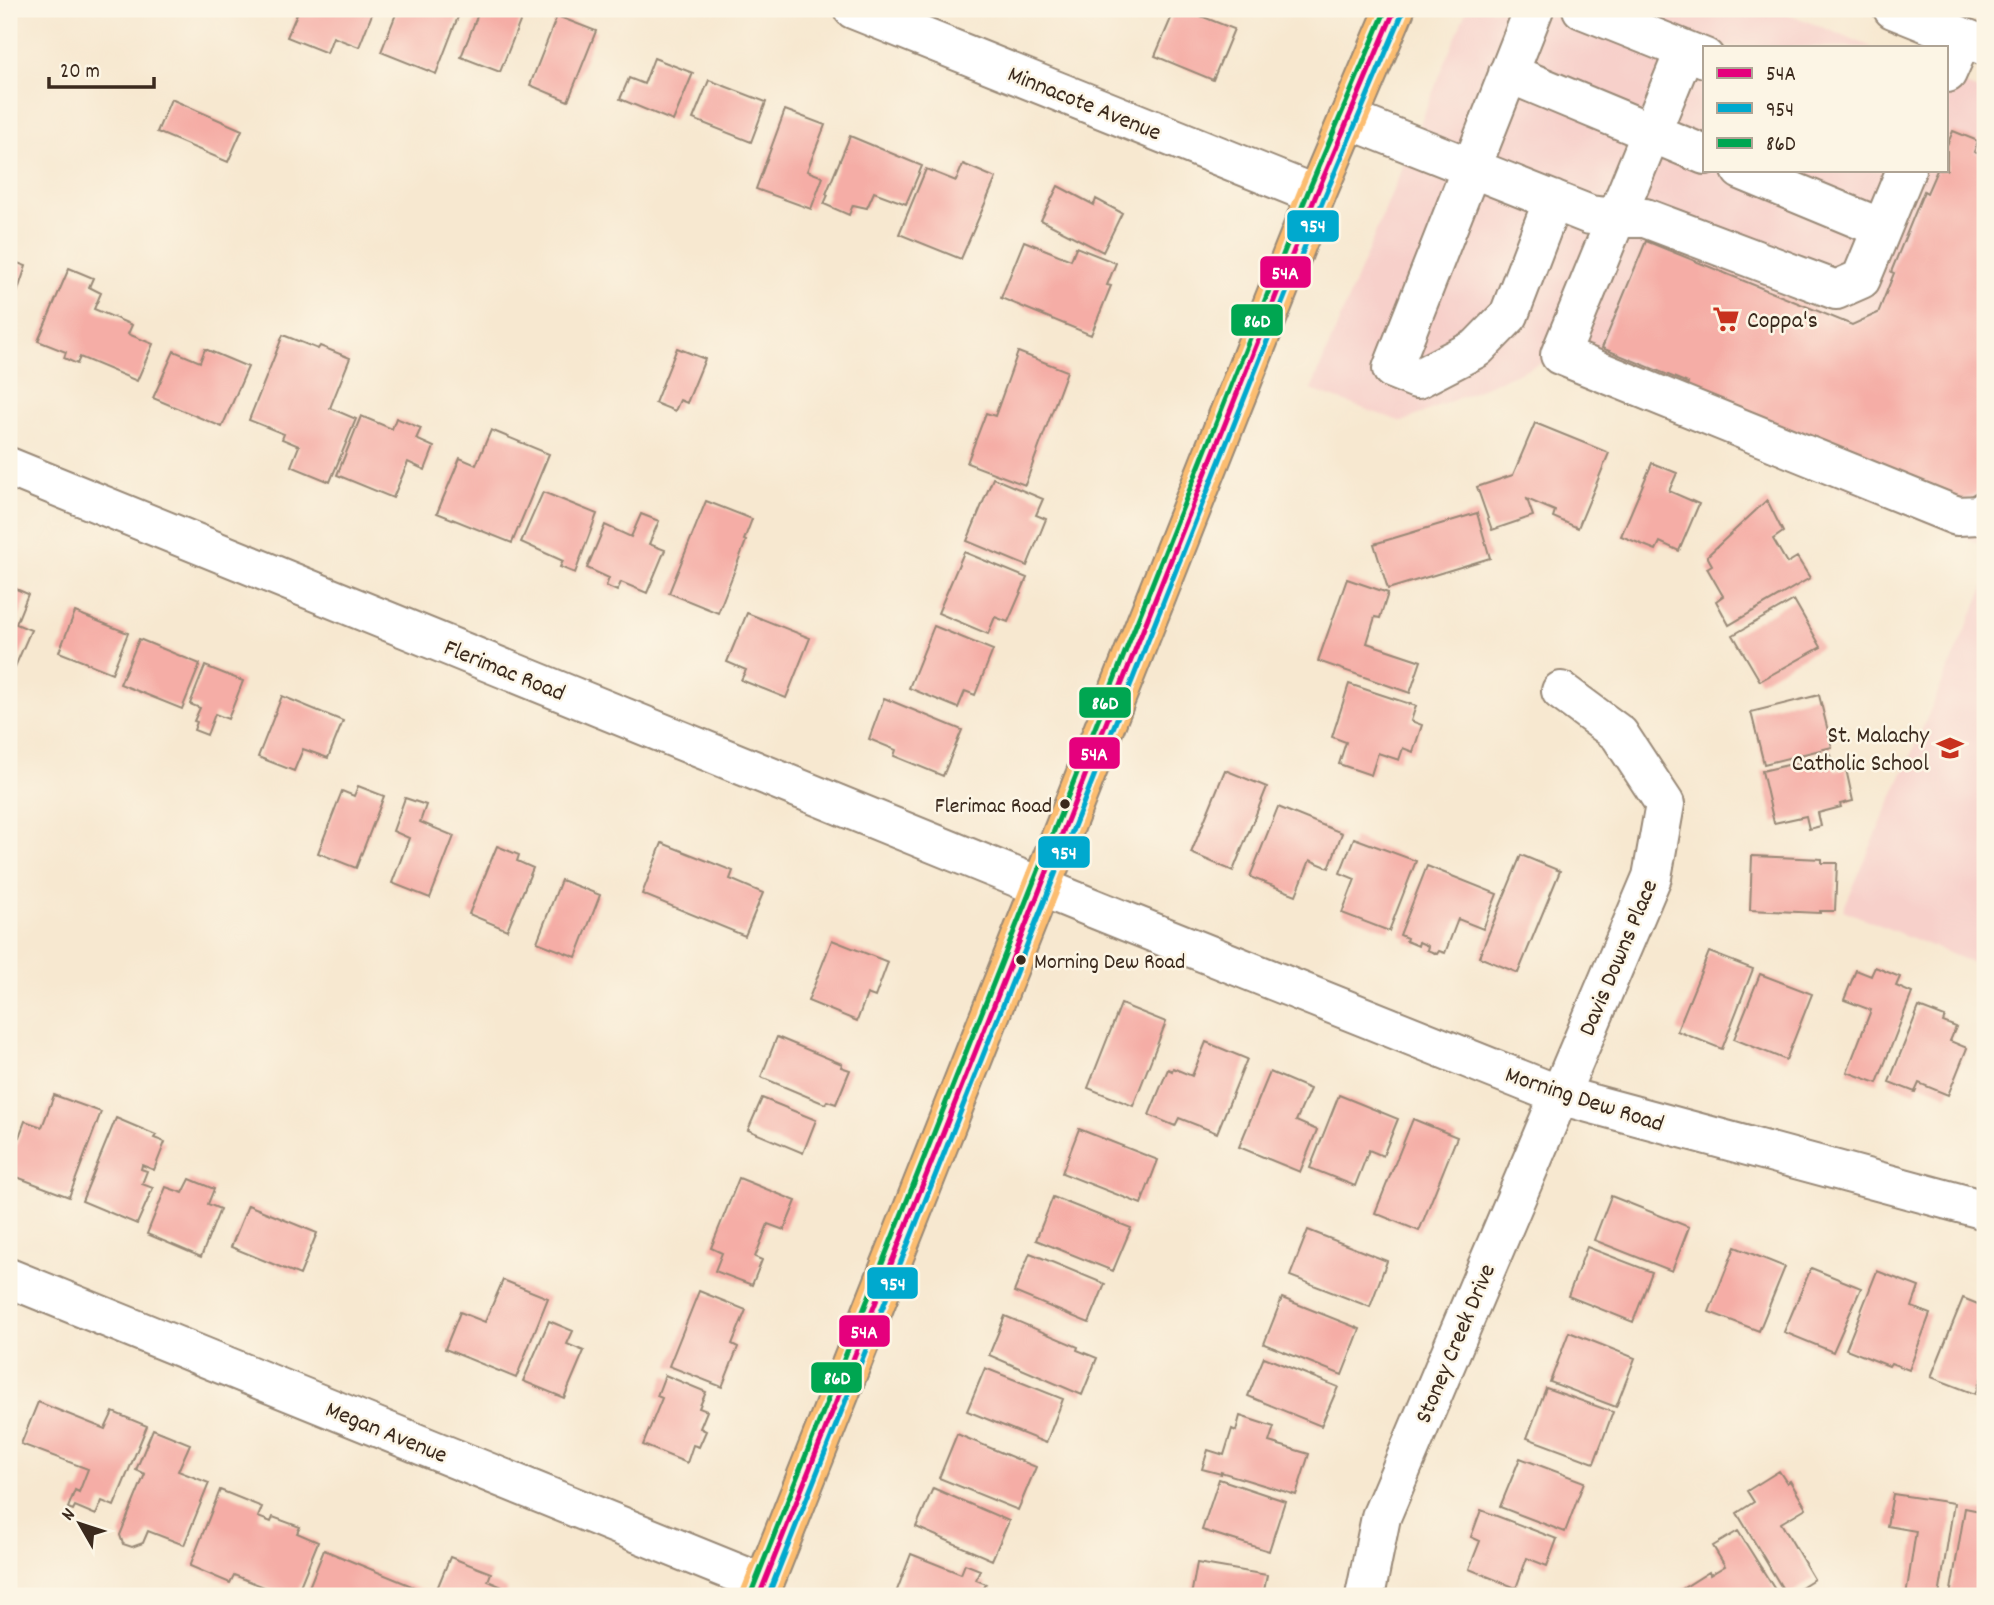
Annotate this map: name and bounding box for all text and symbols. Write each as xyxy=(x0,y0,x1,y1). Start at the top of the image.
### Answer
scale bar xyxy=(49,46,154,90)
legend xyxy=(1703,46,1948,172)
text: 20 m xyxy=(60,58,100,88)
street label: Minnacote Avenue xyxy=(1002,59,1166,151)
text: 54A xyxy=(1766,61,1796,91)
text: 954 xyxy=(1766,97,1794,127)
text: 86D xyxy=(1766,131,1796,161)
line badge: 954 xyxy=(1286,209,1340,243)
text: 954 xyxy=(1300,215,1326,242)
line badge: 54A xyxy=(1259,255,1312,289)
text: 54A xyxy=(1271,262,1299,289)
line badge: 86D xyxy=(1230,303,1284,337)
supermarket icon: Coppa's xyxy=(1711,304,1741,334)
place label: Coppa's xyxy=(1747,305,1818,339)
text: 86D xyxy=(1244,310,1271,337)
street label: Flerimac Road xyxy=(438,632,570,712)
line badge: 86D xyxy=(1078,686,1132,719)
text: 86D xyxy=(1092,692,1119,719)
place label: St. Malachy Catholic School xyxy=(1792,720,1930,782)
school or university icon: St. Malachy Catholic School xyxy=(1935,733,1965,763)
line badge: 54A xyxy=(1068,736,1121,770)
text: 54A xyxy=(1080,743,1108,770)
place label: Flerimac Road xyxy=(935,792,1052,823)
marker: Flerimac Road xyxy=(1058,797,1072,811)
line badge: 954 xyxy=(1037,835,1091,869)
text: 954 xyxy=(1051,842,1077,869)
street label: Davis Downs Place xyxy=(1572,875,1668,1042)
place label: Morning Dew Road xyxy=(1034,948,1185,979)
marker: Morning Dew Road xyxy=(1014,953,1028,967)
street label: Morning Dew Road xyxy=(1500,1059,1668,1143)
street label: Stoney Creek Drive xyxy=(1408,1259,1506,1429)
line badge: 954 xyxy=(866,1266,919,1300)
text: 954 xyxy=(880,1273,906,1300)
line badge: 54A xyxy=(838,1314,891,1348)
text: 54A xyxy=(850,1321,878,1348)
line badge: 86D xyxy=(810,1361,863,1394)
text: 86D xyxy=(824,1367,851,1394)
street label: Megan Avenue xyxy=(320,1394,452,1474)
north arrow xyxy=(46,1490,116,1560)
text: N xyxy=(56,1503,83,1528)

